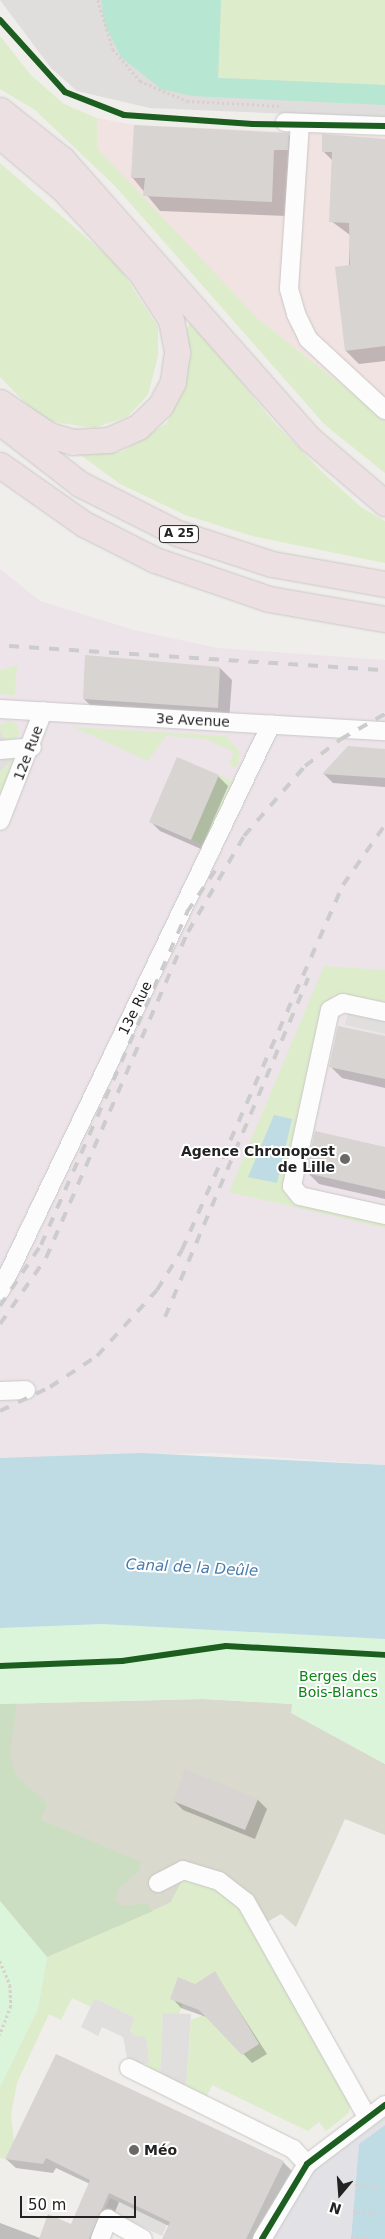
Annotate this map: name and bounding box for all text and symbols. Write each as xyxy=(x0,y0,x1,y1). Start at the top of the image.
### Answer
road number: A 25 xyxy=(158,524,200,544)
street label: 3e Avenue xyxy=(156,710,230,730)
street label: 12e Rue xyxy=(10,723,46,783)
street label: 13e Rue xyxy=(115,978,155,1038)
place label: Agence Chronopost de Lille xyxy=(181,1143,335,1176)
marker: Agence Chronopost de Lille xyxy=(339,1153,351,1165)
water label: Canal de la Deûle xyxy=(125,1556,259,1580)
park label: Berges des Bois-Blancs xyxy=(298,1668,378,1700)
place label: Méo xyxy=(144,2142,177,2158)
marker: Méo xyxy=(128,2144,140,2156)
north arrow xyxy=(315,2169,365,2219)
scale bar xyxy=(22,2186,139,2218)
text: 50 m xyxy=(28,2196,66,2214)
text: N xyxy=(327,2199,343,2218)

